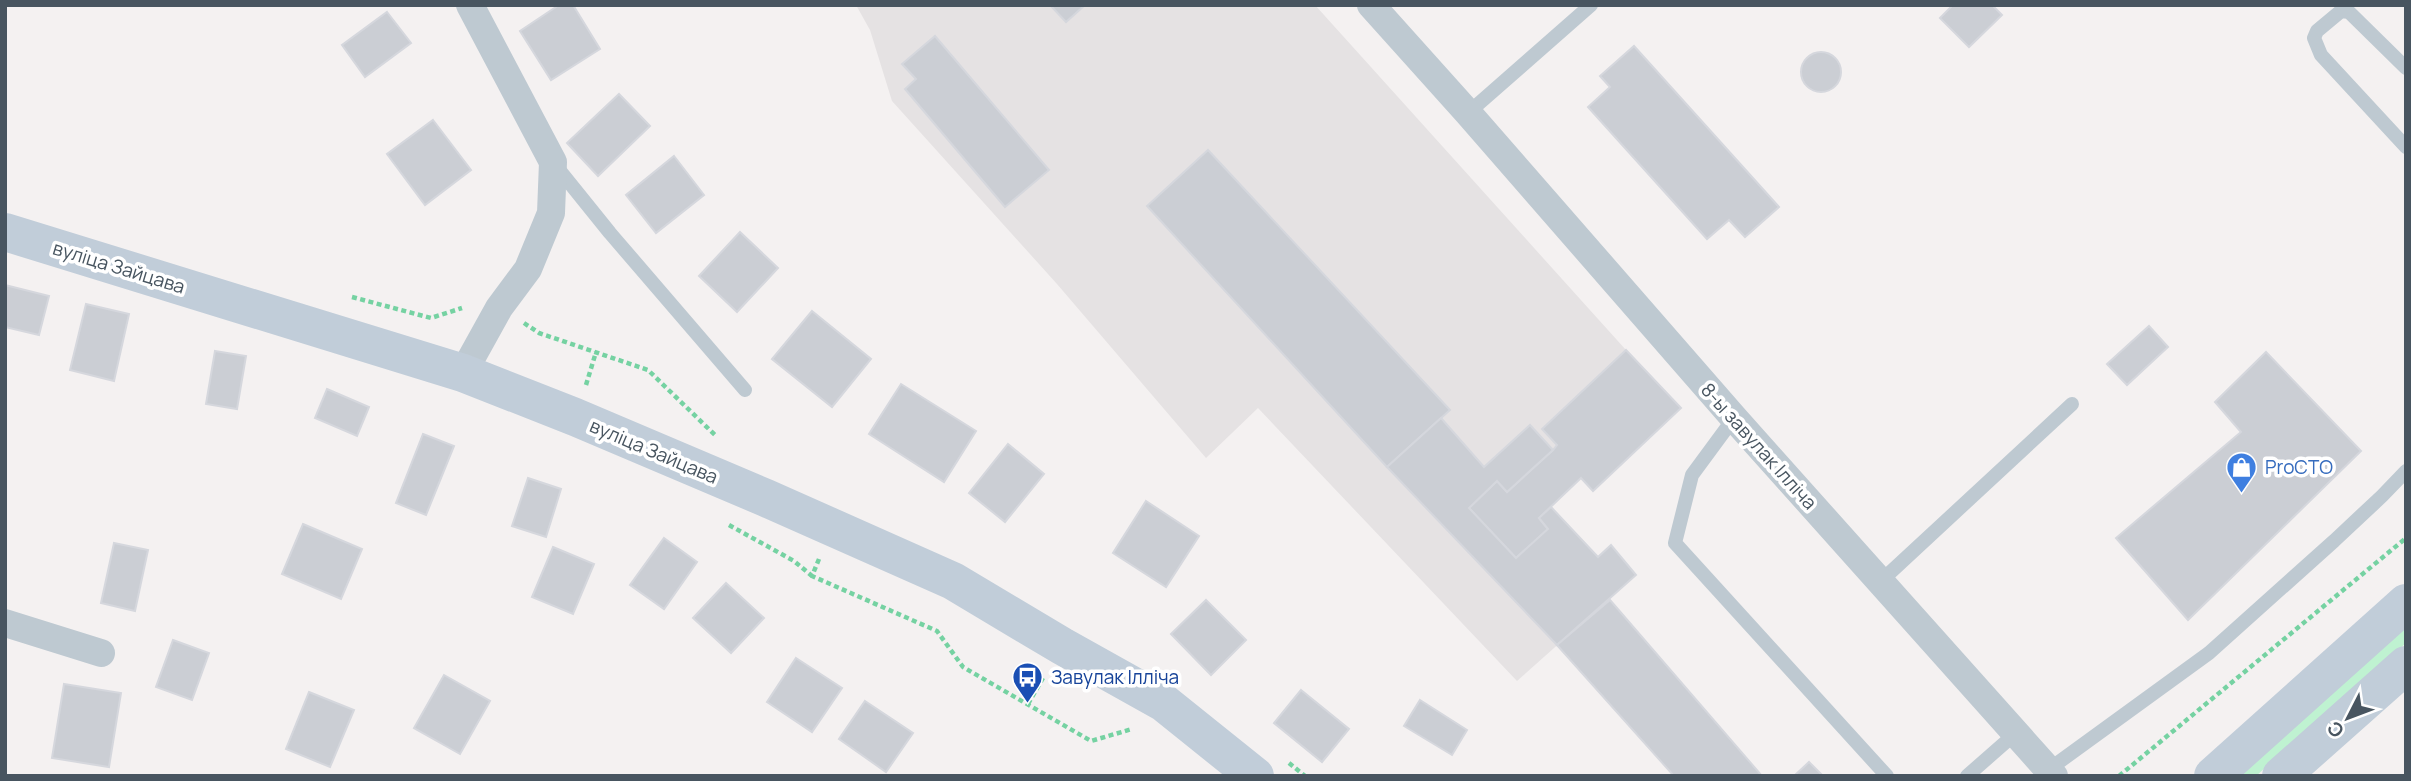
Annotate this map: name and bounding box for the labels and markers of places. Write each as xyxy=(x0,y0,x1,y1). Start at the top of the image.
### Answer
shop icon: ProСТО xyxy=(2225,450,2259,494)
place label: ProСТО xyxy=(2265,454,2333,480)
bus stop icon: Завулак Ілліча xyxy=(1011,660,1045,704)
place label: Завулак Ілліча xyxy=(1051,664,1179,690)

